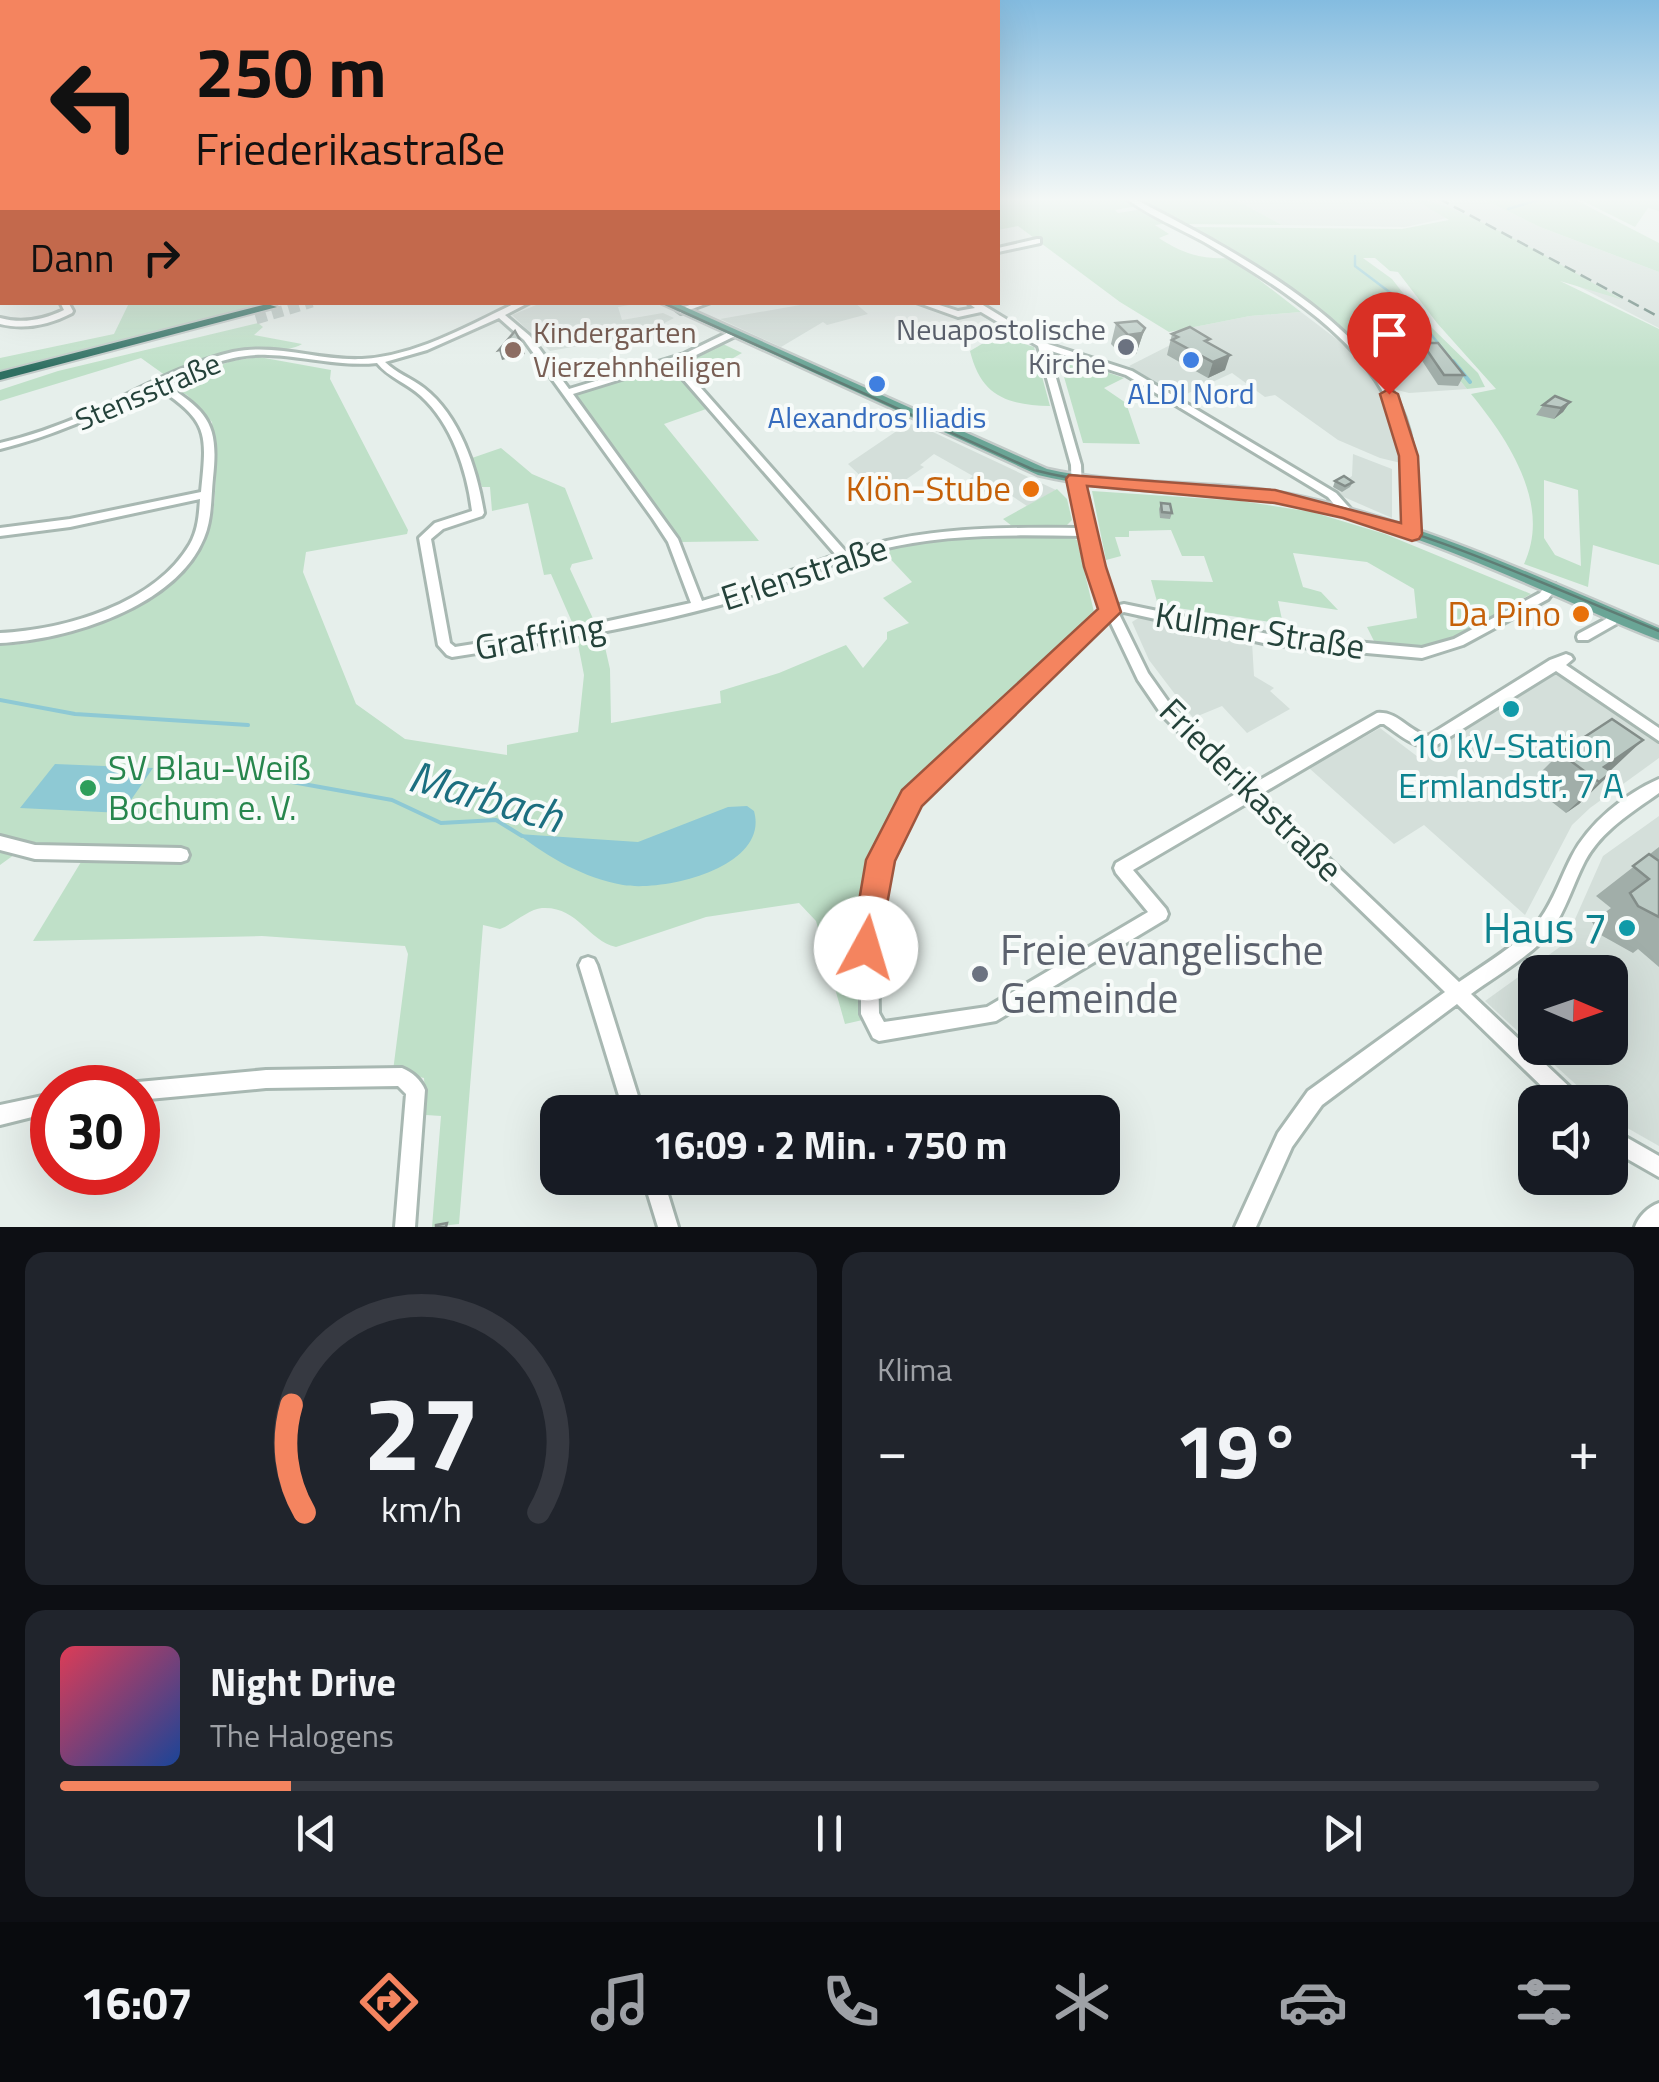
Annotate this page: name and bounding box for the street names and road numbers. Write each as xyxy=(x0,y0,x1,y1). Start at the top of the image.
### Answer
street label: Stensstraße xyxy=(68,340,227,442)
street label: Erlenstraße xyxy=(714,520,894,624)
street label: Kulmer Straße xyxy=(1152,587,1369,673)
street label: Graffring xyxy=(471,598,609,674)
street label: Friederikastraße xyxy=(1147,685,1356,894)

